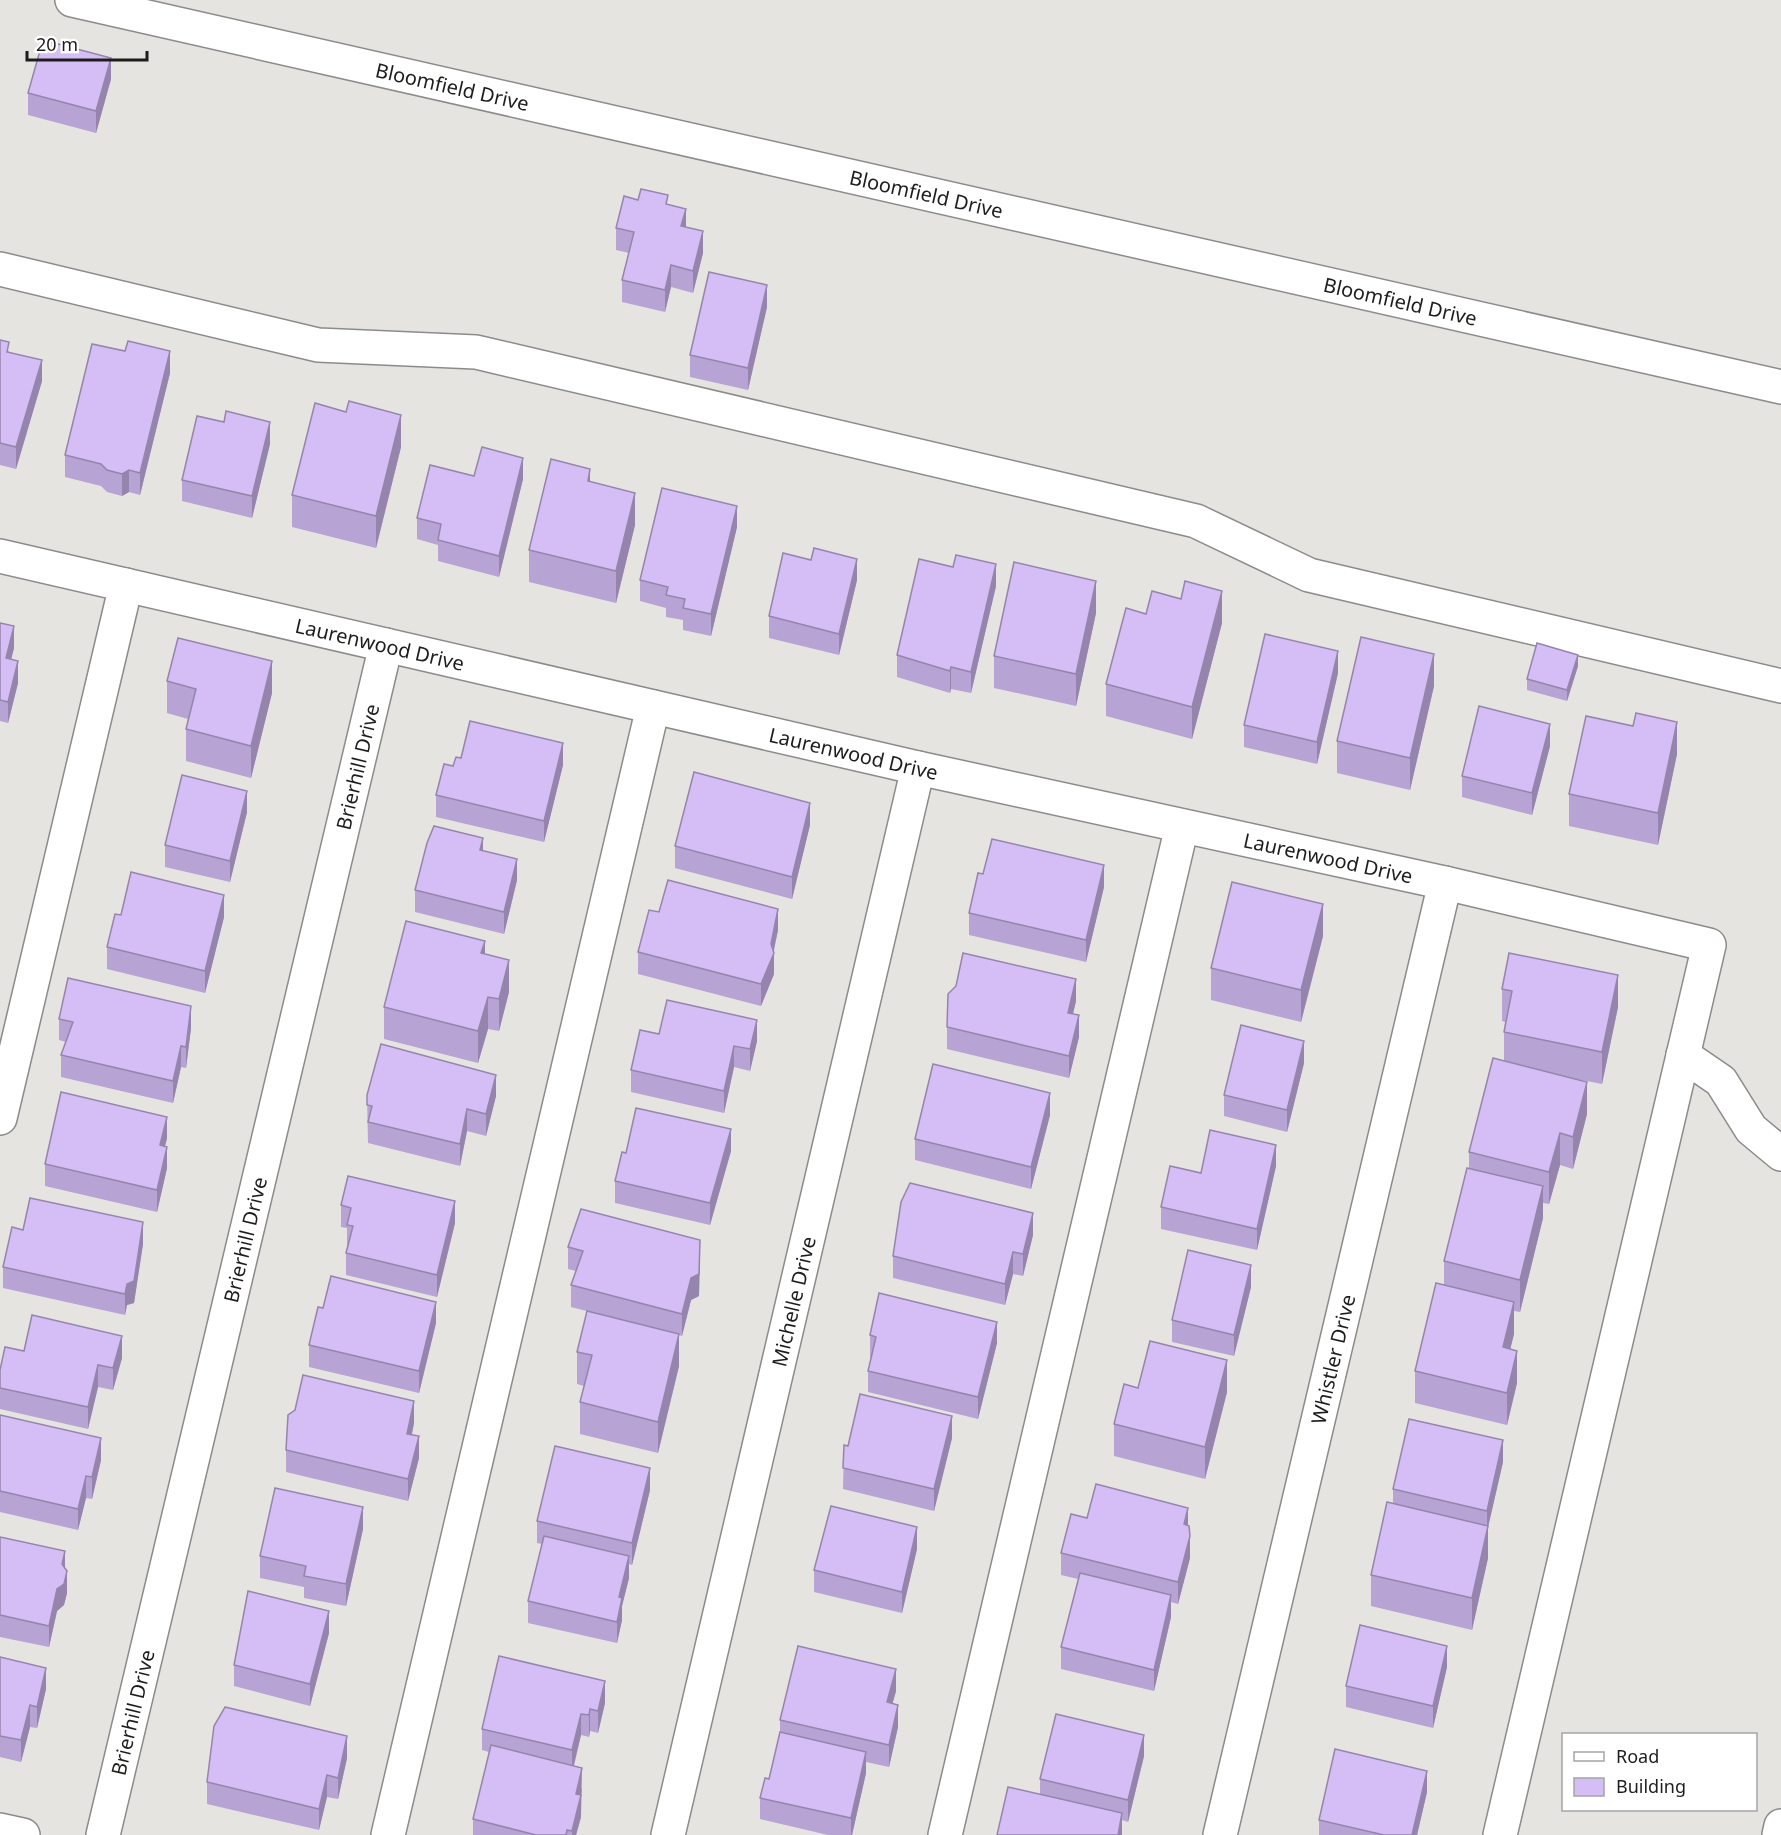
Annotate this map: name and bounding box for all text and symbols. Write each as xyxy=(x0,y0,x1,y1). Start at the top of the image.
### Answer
scale bar xyxy=(27,24,147,62)
text: 20 m xyxy=(36,32,78,56)
street label: Bloomfield Drive xyxy=(373,56,532,117)
street label: Bloomfield Drive xyxy=(847,163,1006,224)
street label: Bloomfield Drive xyxy=(1321,270,1480,331)
street label: Laurenwood Drive xyxy=(293,611,467,676)
street label: Brierhill Drive xyxy=(329,701,385,832)
street label: Laurenwood Drive xyxy=(766,721,941,785)
street label: Laurenwood Drive xyxy=(1241,826,1415,889)
street label: Brierhill Drive xyxy=(217,1174,273,1305)
street label: Michelle Drive xyxy=(765,1234,821,1369)
street label: Whistler Drive xyxy=(1304,1292,1361,1427)
street label: Brierhill Drive xyxy=(104,1647,160,1778)
legend xyxy=(1562,1733,1757,1811)
text: Road xyxy=(1616,1744,1659,1768)
text: Building xyxy=(1616,1774,1686,1798)

